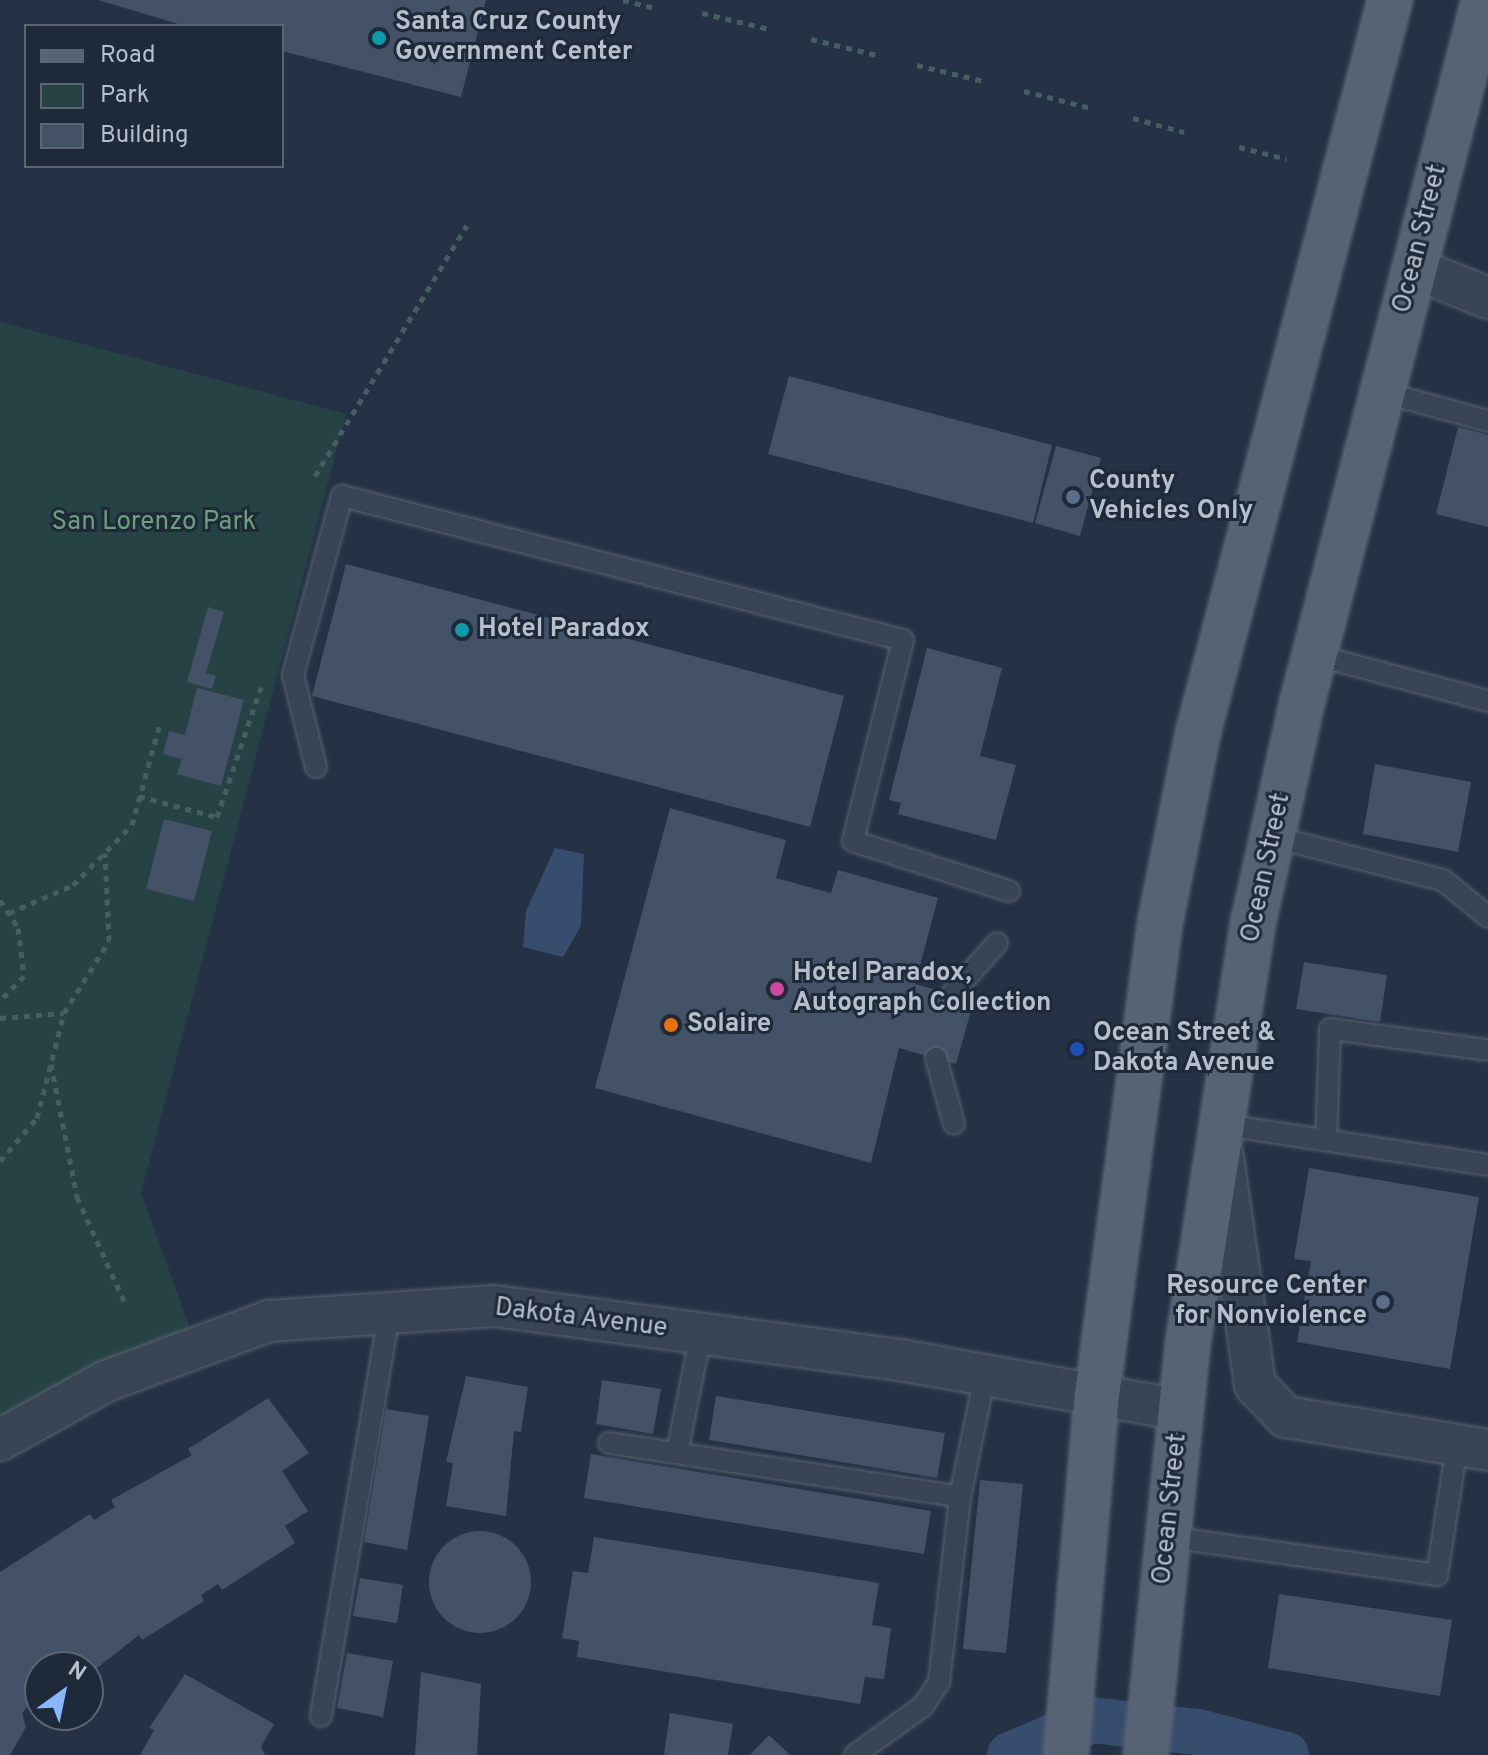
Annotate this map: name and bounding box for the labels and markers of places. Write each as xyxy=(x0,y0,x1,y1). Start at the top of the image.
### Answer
place label: Santa Cruz County Government Center xyxy=(395,7,633,68)
marker: Santa Cruz County Government Center xyxy=(370,29,388,47)
place label: County Vehicles Only xyxy=(1089,466,1253,528)
marker: County Vehicles Only xyxy=(1064,488,1082,506)
place label: Hotel Paradox xyxy=(478,614,650,646)
marker: Hotel Paradox xyxy=(453,621,471,639)
place label: Hotel Paradox, Autograph Collection xyxy=(793,958,1051,1020)
marker: Hotel Paradox, Autograph Collection xyxy=(768,980,786,998)
place label: Solaire xyxy=(687,1009,771,1041)
marker: Solaire xyxy=(662,1016,680,1034)
place label: Ocean Street & Dakota Avenue xyxy=(1093,1018,1276,1080)
marker: Ocean Street & Dakota Avenue xyxy=(1068,1040,1086,1058)
place label: Resource Center for Nonviolence xyxy=(1166,1271,1367,1332)
marker: Resource Center for Nonviolence xyxy=(1374,1293,1392,1311)

